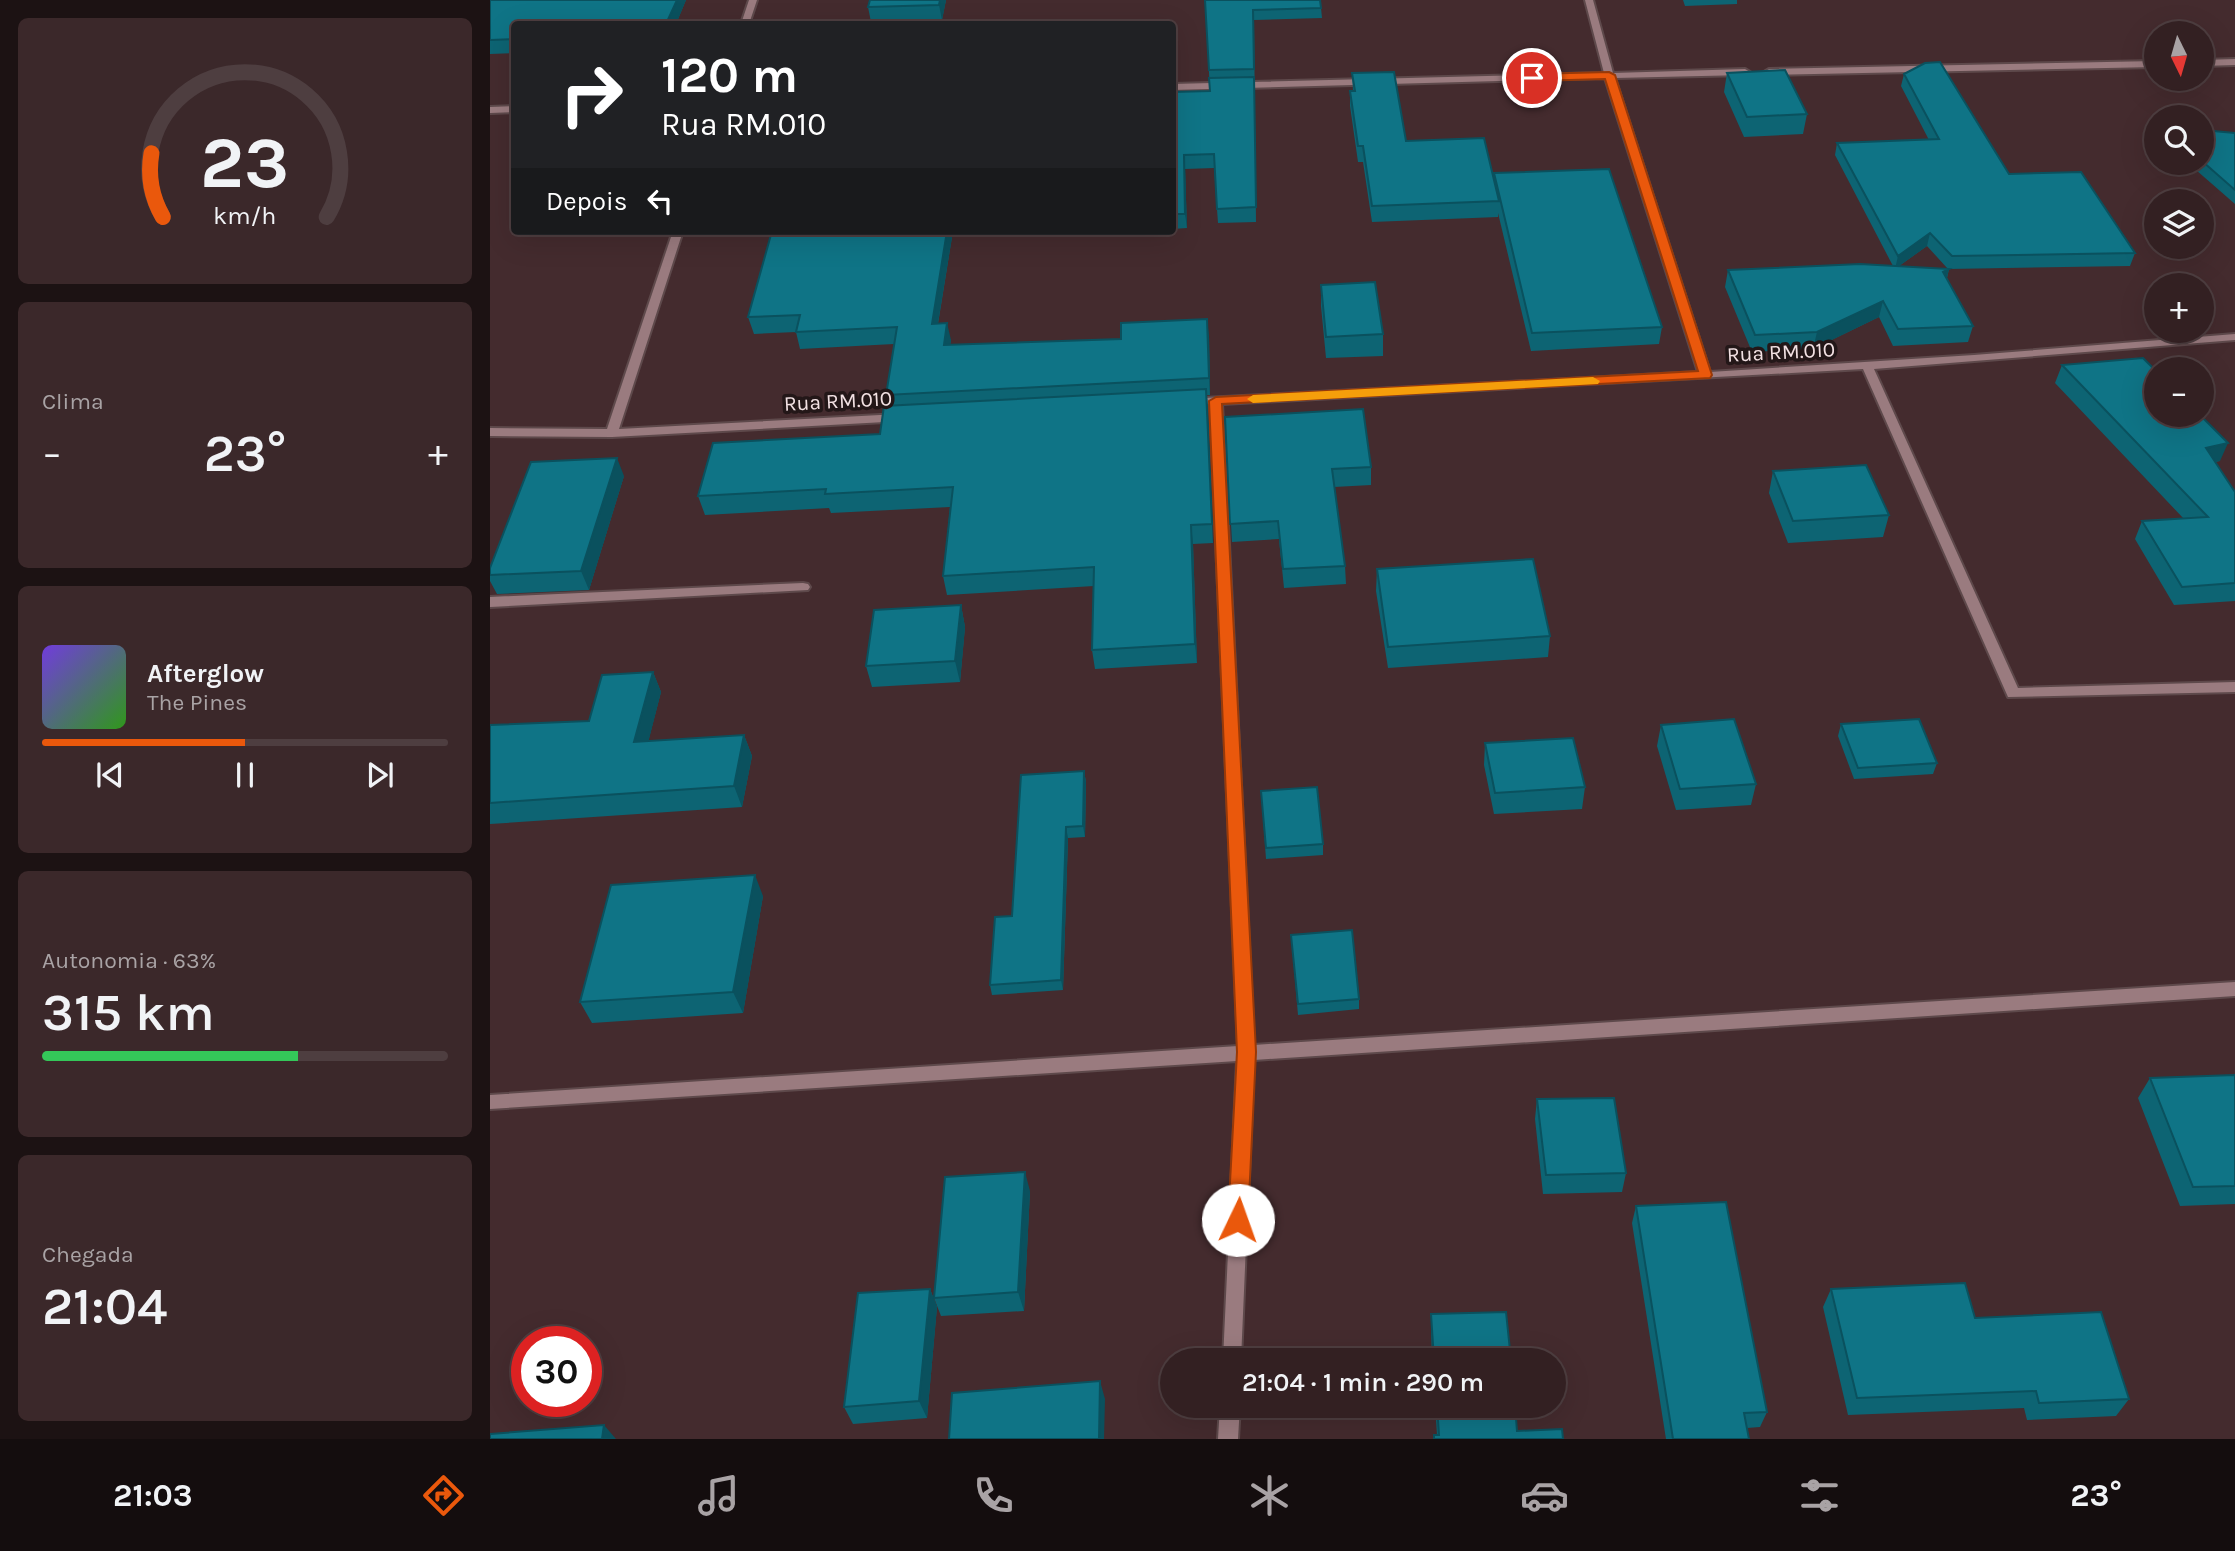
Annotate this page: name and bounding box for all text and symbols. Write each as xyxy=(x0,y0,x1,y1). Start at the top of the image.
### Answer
north arrow xyxy=(2144,21,2214,91)
map controls xyxy=(2144,21,2214,427)
text: 120 m xyxy=(661,47,798,104)
pin xyxy=(1502,48,1562,108)
icon: right xyxy=(546,49,637,140)
icon: arrive xyxy=(1513,59,1551,97)
button: search xyxy=(2144,105,2214,175)
text: Rua RM.010 xyxy=(661,106,826,143)
text: 23 xyxy=(200,120,290,205)
icon: left xyxy=(641,182,679,220)
text: Depois xyxy=(546,186,627,217)
button: layers xyxy=(2144,189,2214,259)
text: km/h xyxy=(213,201,277,230)
button: + xyxy=(2144,273,2214,343)
street label: Rua RM.010 xyxy=(1726,337,1836,367)
button: − xyxy=(2144,357,2214,427)
street label: Rua RM.010 xyxy=(783,386,893,416)
text: Clima xyxy=(42,388,104,415)
text: 23° xyxy=(204,423,286,484)
text: − xyxy=(42,431,62,476)
text: + xyxy=(428,431,448,476)
text: Afterglow xyxy=(147,658,264,689)
text: The Pines xyxy=(147,689,247,716)
icon: previous xyxy=(91,756,129,794)
icon: pause xyxy=(226,756,264,794)
icon: next xyxy=(361,756,399,794)
text: Autonomia · 63% xyxy=(42,947,216,974)
text: 315 km xyxy=(42,982,215,1043)
position arrow xyxy=(1201,1183,1275,1257)
text: Chegada xyxy=(42,1241,134,1268)
text: 21:04 xyxy=(42,1276,168,1337)
speed limit sign: 30 xyxy=(511,1326,602,1417)
text: 21:04 · 1 min · 290 m xyxy=(1242,1367,1484,1398)
icon: directions xyxy=(419,1471,468,1520)
icon: music xyxy=(694,1471,743,1520)
icon: phone xyxy=(969,1471,1018,1520)
icon: climate xyxy=(1245,1471,1294,1520)
icon: car xyxy=(1520,1471,1569,1520)
icon: filters xyxy=(1795,1471,1844,1520)
text: 21:03 xyxy=(113,1477,193,1514)
text: 23° xyxy=(2070,1477,2122,1514)

